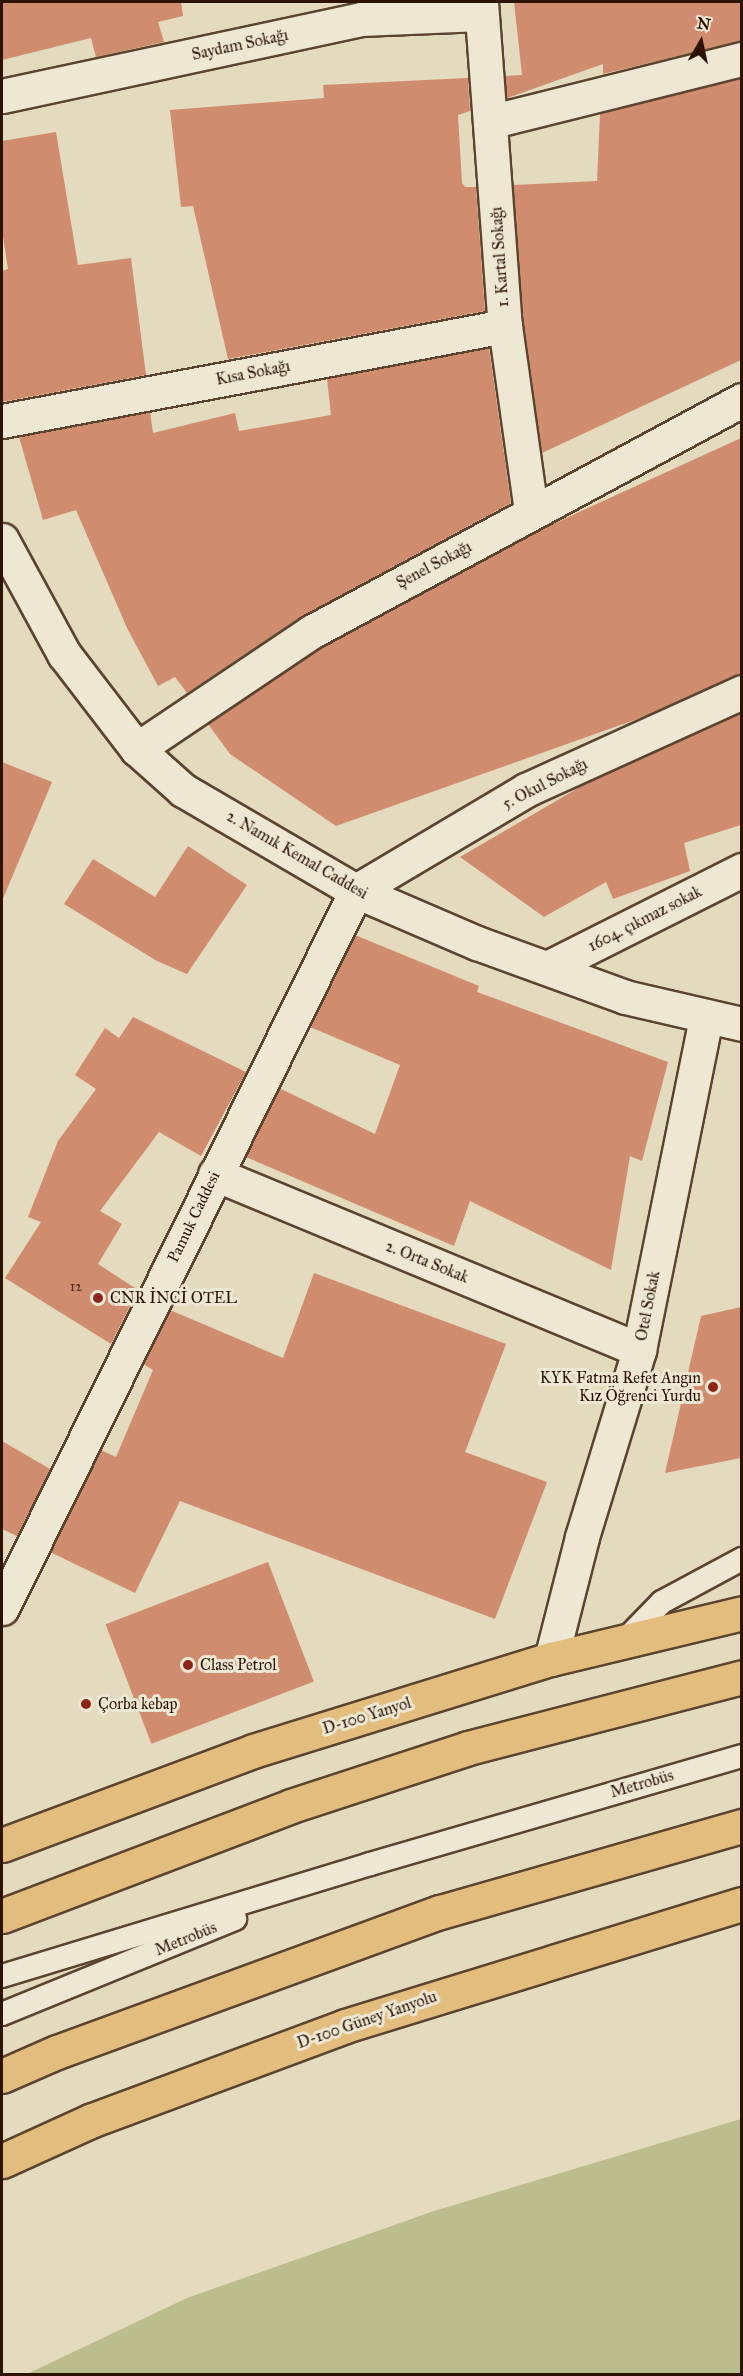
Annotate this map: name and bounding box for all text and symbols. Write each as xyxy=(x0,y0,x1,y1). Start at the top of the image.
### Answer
north arrow xyxy=(671,12,731,72)
text: N xyxy=(696,13,712,34)
street label: Saydam Sokağı xyxy=(190,25,290,65)
street label: 1. Kartal Sokağı xyxy=(487,206,513,308)
street label: Kısa Sokağı xyxy=(214,356,292,390)
street label: Şenel Sokağı xyxy=(393,537,475,593)
street label: 5. Okul Sokağı xyxy=(499,754,591,814)
street label: 2. Namık Kemal Caddesi xyxy=(223,807,371,903)
street label: 1604. çıkmaz sokak xyxy=(585,882,705,956)
street label: Pamuk Caddesi xyxy=(164,1168,224,1266)
street label: 2. Orta Sokak xyxy=(383,1237,471,1287)
street label: Otel Sokak xyxy=(632,1269,664,1343)
house number: 12 xyxy=(70,1279,82,1295)
place label: CNR İNCİ OTEL xyxy=(110,1288,237,1308)
marker: CNR İNCİ OTEL xyxy=(91,1291,105,1305)
place label: KYK Fatma Refet Angın Kız Öğrenci Yurdu xyxy=(540,1368,701,1406)
marker: KYK Fatma Refet Angın Kız Öğrenci Yurdu xyxy=(706,1380,720,1394)
place label: Class Petrol xyxy=(200,1655,277,1675)
marker: Class Petrol xyxy=(181,1658,195,1672)
street label: D-100 Yanyol xyxy=(320,1693,414,1739)
place label: Çorba kebap xyxy=(98,1694,178,1714)
marker: Çorba kebap xyxy=(79,1697,93,1711)
street label: Metrobüs xyxy=(608,1766,676,1802)
street label: Metrobüs xyxy=(152,1918,220,1960)
street label: D-100 Güney Yanyolu xyxy=(295,1987,439,2053)

